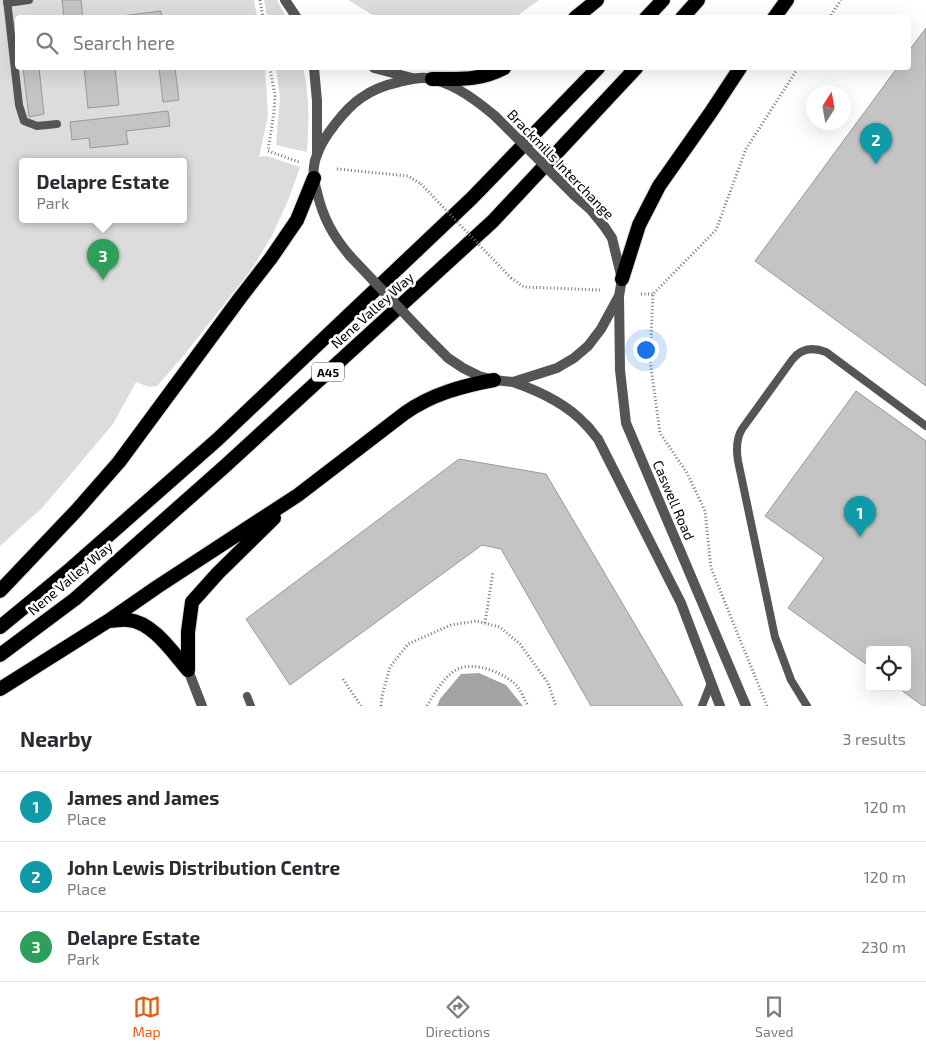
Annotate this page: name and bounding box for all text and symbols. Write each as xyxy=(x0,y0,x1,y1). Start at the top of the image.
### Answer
search box xyxy=(15,15,911,70)
icon: search xyxy=(33,29,61,57)
text: Search here xyxy=(73,31,175,54)
north arrow xyxy=(806,85,851,130)
street label: Brackmills Interchange xyxy=(504,105,618,223)
pin: 2 xyxy=(860,123,892,164)
popup xyxy=(19,158,187,223)
text: Delapre Estate xyxy=(36,170,170,193)
text: Park xyxy=(36,193,69,212)
pin: 3 xyxy=(87,239,119,280)
street label: Nene Valley Way xyxy=(327,268,417,352)
your location xyxy=(633,337,659,363)
road number: A45 xyxy=(312,362,344,382)
street label: Caswell Road xyxy=(650,457,698,543)
pin: 1 xyxy=(844,496,876,537)
street label: Nene Valley Way xyxy=(24,537,116,618)
map controls xyxy=(866,646,911,691)
button: locate xyxy=(866,646,911,691)
text: Nearby xyxy=(20,726,92,751)
text: 3 results xyxy=(843,729,906,748)
text: James and James xyxy=(67,786,219,809)
text: 1 xyxy=(33,797,39,816)
text: 120 m xyxy=(863,797,906,816)
text: Place xyxy=(67,809,106,828)
text: John Lewis Distribution Centre xyxy=(67,856,340,879)
text: 2 xyxy=(31,867,41,886)
text: 120 m xyxy=(863,867,906,886)
text: Place xyxy=(67,879,106,898)
text: Delapre Estate xyxy=(67,926,200,949)
text: 3 xyxy=(31,937,41,956)
text: 230 m xyxy=(861,937,906,956)
text: Park xyxy=(67,949,100,968)
tab: Map xyxy=(132,993,161,1040)
tab: Directions xyxy=(426,993,490,1040)
tab: Saved xyxy=(755,993,794,1040)

